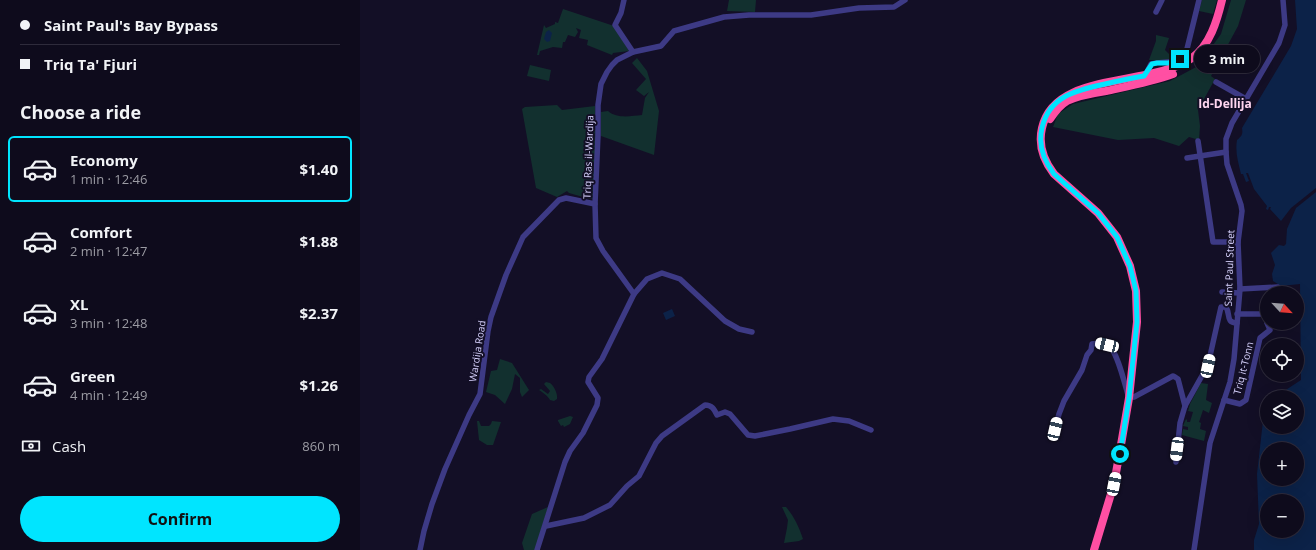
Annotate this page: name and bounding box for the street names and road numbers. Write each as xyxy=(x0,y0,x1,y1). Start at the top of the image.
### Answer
street label: Triq Ras il-Wardija xyxy=(580,115,596,199)
street label: Saint Paul Street xyxy=(1221,229,1237,307)
street label: Wardija Road xyxy=(465,319,489,383)
street label: Triq it-Tonn xyxy=(1230,340,1256,396)

